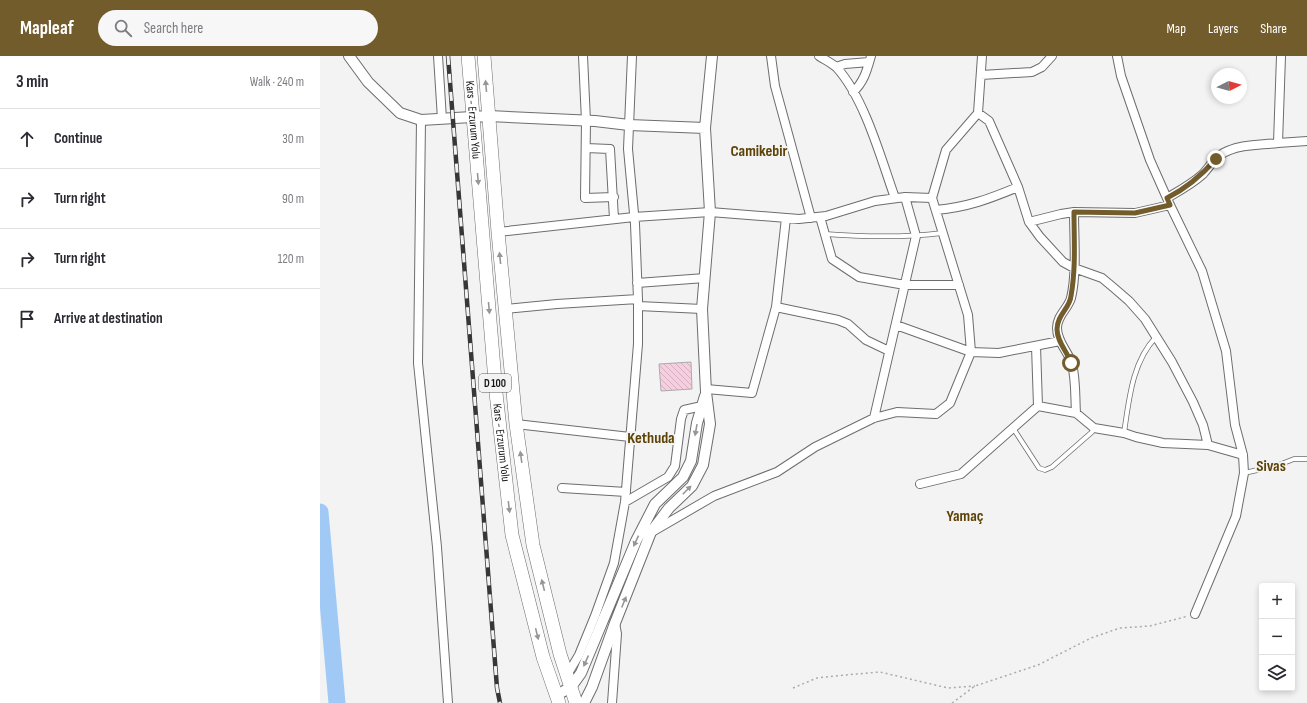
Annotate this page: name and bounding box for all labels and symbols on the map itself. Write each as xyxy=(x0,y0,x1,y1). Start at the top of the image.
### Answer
north arrow xyxy=(1211,68,1247,104)
street label: Kars - Erzurum Yolu xyxy=(462,80,484,160)
one-way arrow xyxy=(483,80,490,92)
district label: Camikebir xyxy=(731,142,787,161)
route end xyxy=(1207,150,1225,168)
one-way arrow xyxy=(474,173,481,185)
one-way arrow xyxy=(497,252,504,264)
one-way arrow xyxy=(485,302,492,314)
route start xyxy=(1062,354,1080,372)
road number: D 100 xyxy=(479,374,511,392)
street label: Kars - Erzurum Yolu xyxy=(489,403,513,482)
one-way arrow xyxy=(693,424,699,436)
district label: Kethuda xyxy=(627,429,675,448)
one-way arrow xyxy=(518,451,524,463)
district label: Sivas xyxy=(1256,457,1286,476)
one-way arrow xyxy=(682,485,692,495)
one-way arrow xyxy=(506,501,512,513)
district label: Yamaç xyxy=(946,507,984,526)
one-way arrow xyxy=(633,535,639,547)
one-way arrow xyxy=(540,578,546,590)
one-way arrow xyxy=(621,595,627,607)
one-way arrow xyxy=(535,628,541,640)
one-way arrow xyxy=(583,655,590,667)

